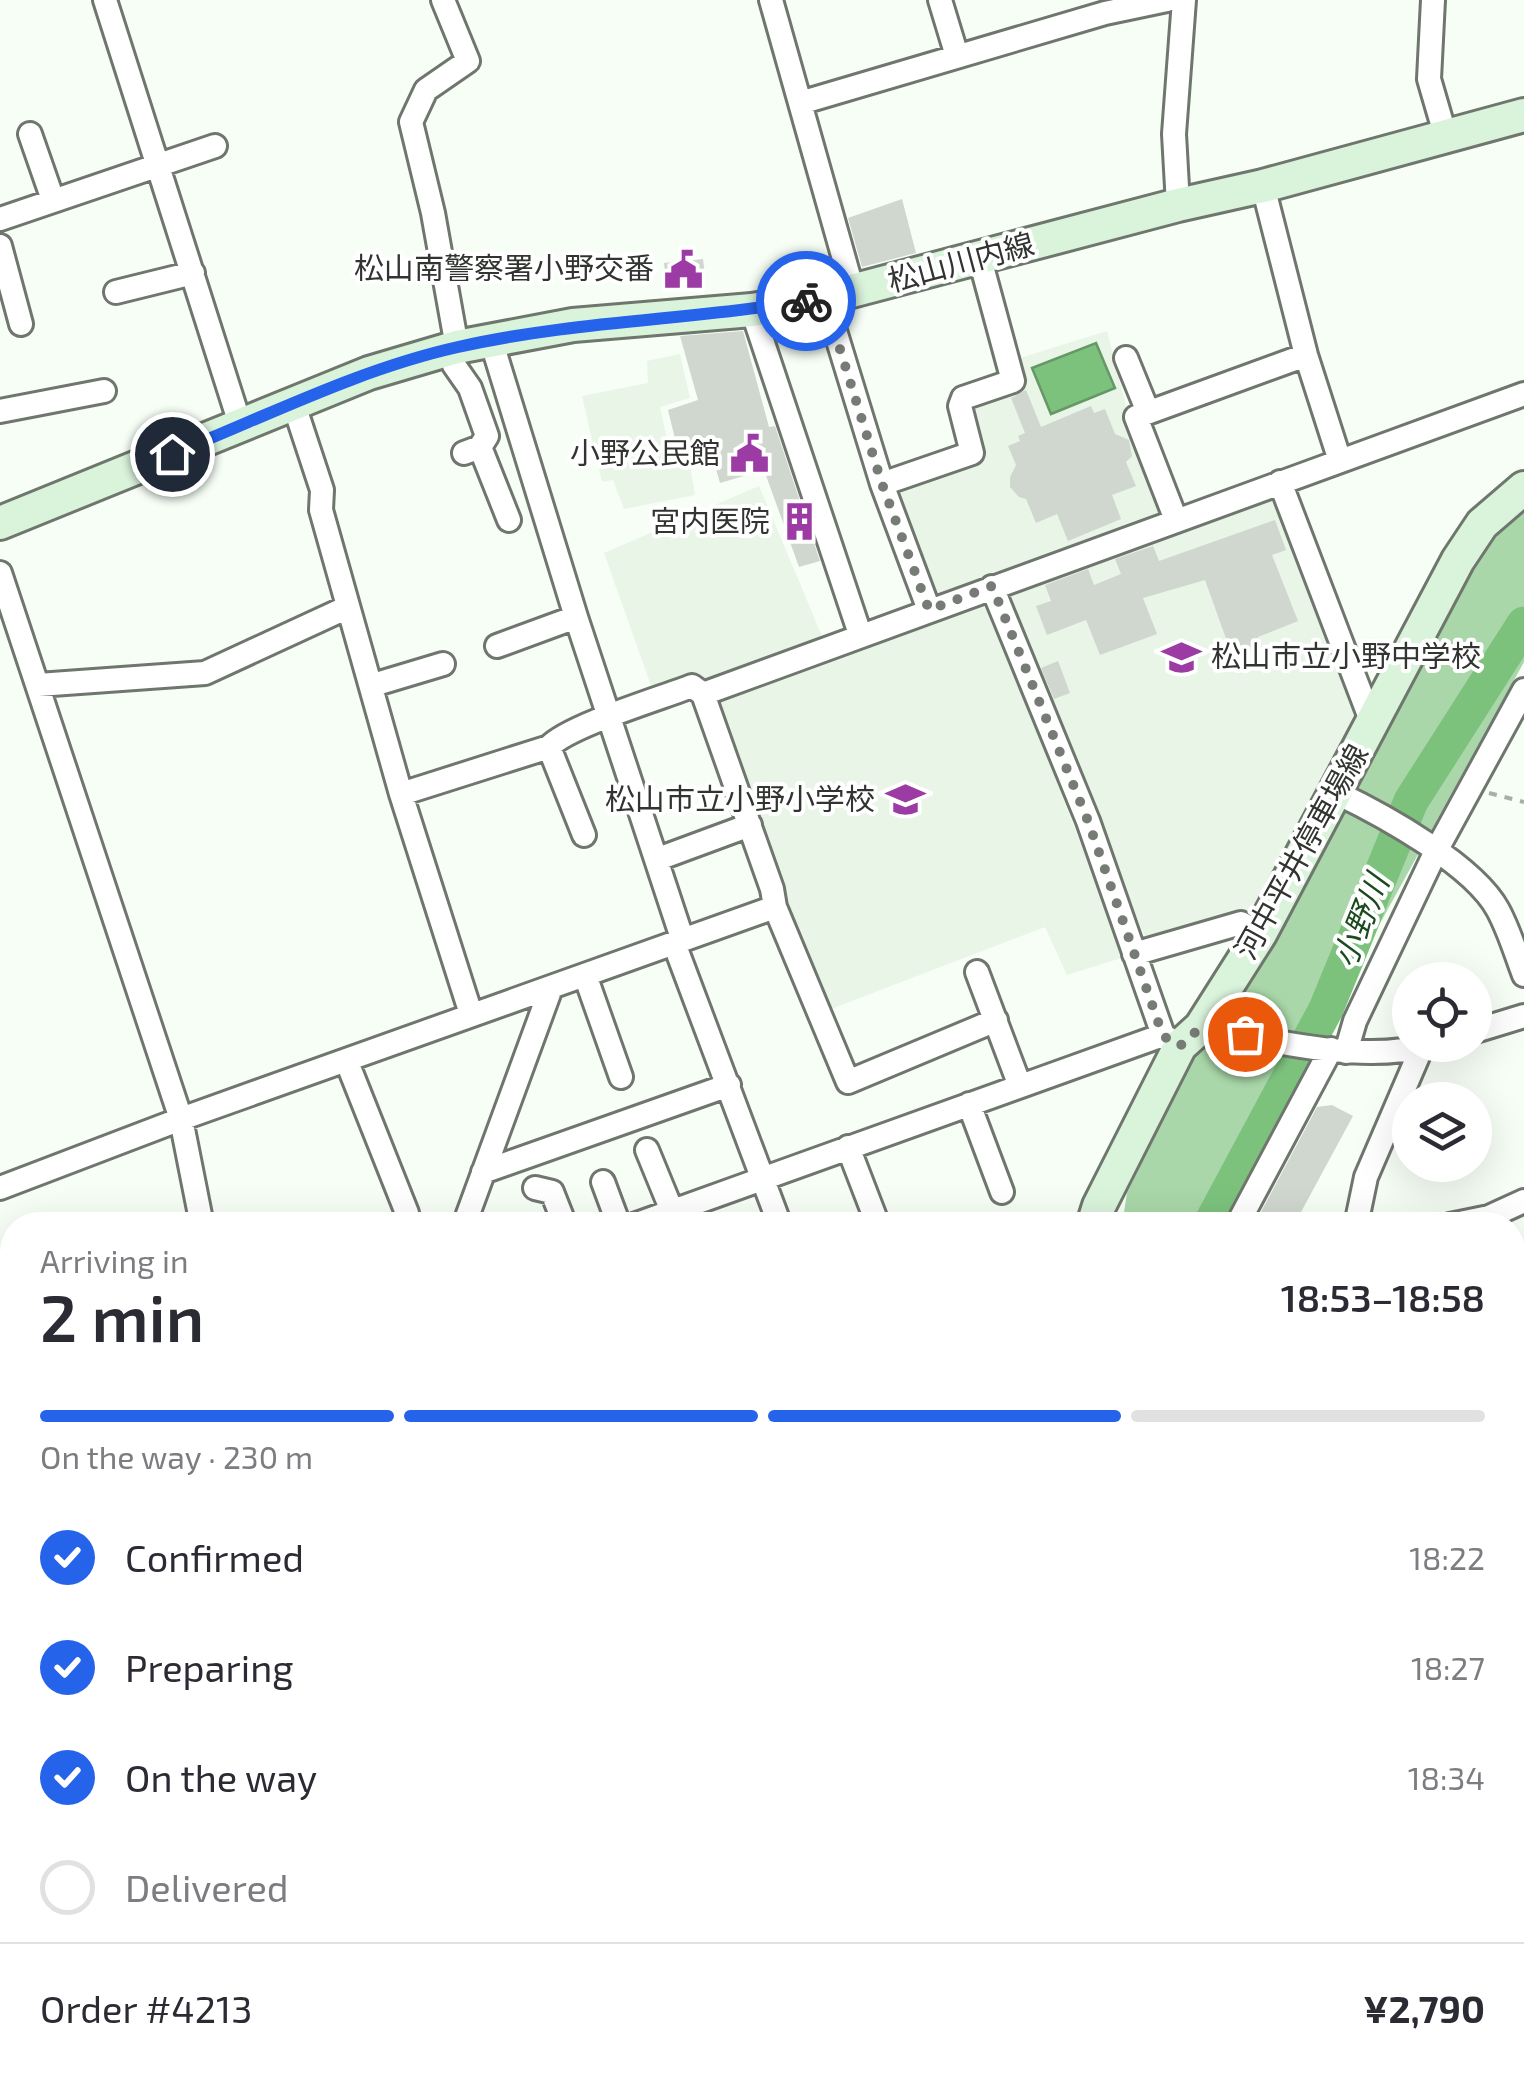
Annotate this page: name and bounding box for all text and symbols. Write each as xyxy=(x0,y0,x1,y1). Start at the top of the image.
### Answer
street label: 松山川内線 xyxy=(883,224,1038,298)
public building icon: 松山南警察署小野交番 xyxy=(663,248,705,290)
place label: 松山南警察署小野交番 xyxy=(354,249,654,285)
courier xyxy=(756,251,856,351)
icon: bike xyxy=(779,274,834,329)
pin xyxy=(130,412,215,497)
icon: home xyxy=(145,427,200,482)
public building icon: 小野公民館 xyxy=(729,433,771,475)
place label: 小野公民館 xyxy=(570,434,720,470)
building icon: 宮内医院 xyxy=(779,501,821,543)
place label: 宮内医院 xyxy=(650,502,770,538)
school or university icon: 松山市立小野中学校 xyxy=(1160,636,1202,678)
place label: 松山市立小野中学校 xyxy=(1211,637,1481,673)
street label: 河中平井停車場線 xyxy=(1226,737,1374,965)
school or university icon: 松山市立小野小学校 xyxy=(884,779,926,821)
place label: 松山市立小野小学校 xyxy=(605,780,875,816)
water label: 小野川 xyxy=(1324,866,1396,972)
map controls xyxy=(1392,962,1492,1182)
button: locate xyxy=(1392,962,1492,1062)
pin xyxy=(1203,992,1288,1077)
icon: bag xyxy=(1218,1007,1273,1062)
button: layers xyxy=(1392,1082,1492,1182)
text: Arriving in xyxy=(40,1241,189,1279)
text: 18:53–18:58 xyxy=(1281,1274,1485,1320)
text: 2 min xyxy=(40,1277,204,1355)
text: On the way · 230 m xyxy=(40,1437,313,1475)
icon: check xyxy=(40,1530,95,1585)
text: Confirmed xyxy=(125,1534,304,1580)
text: 18:22 xyxy=(1409,1538,1485,1576)
icon: check xyxy=(40,1640,95,1695)
text: Preparing xyxy=(125,1644,293,1690)
text: 18:27 xyxy=(1411,1648,1485,1686)
icon: check xyxy=(40,1750,95,1805)
text: On the way xyxy=(125,1754,317,1800)
text: 18:34 xyxy=(1408,1758,1485,1796)
text: Delivered xyxy=(125,1864,289,1910)
text: Order #4213 xyxy=(40,1985,252,2031)
text: ¥2,790 xyxy=(1363,1985,1485,2031)

